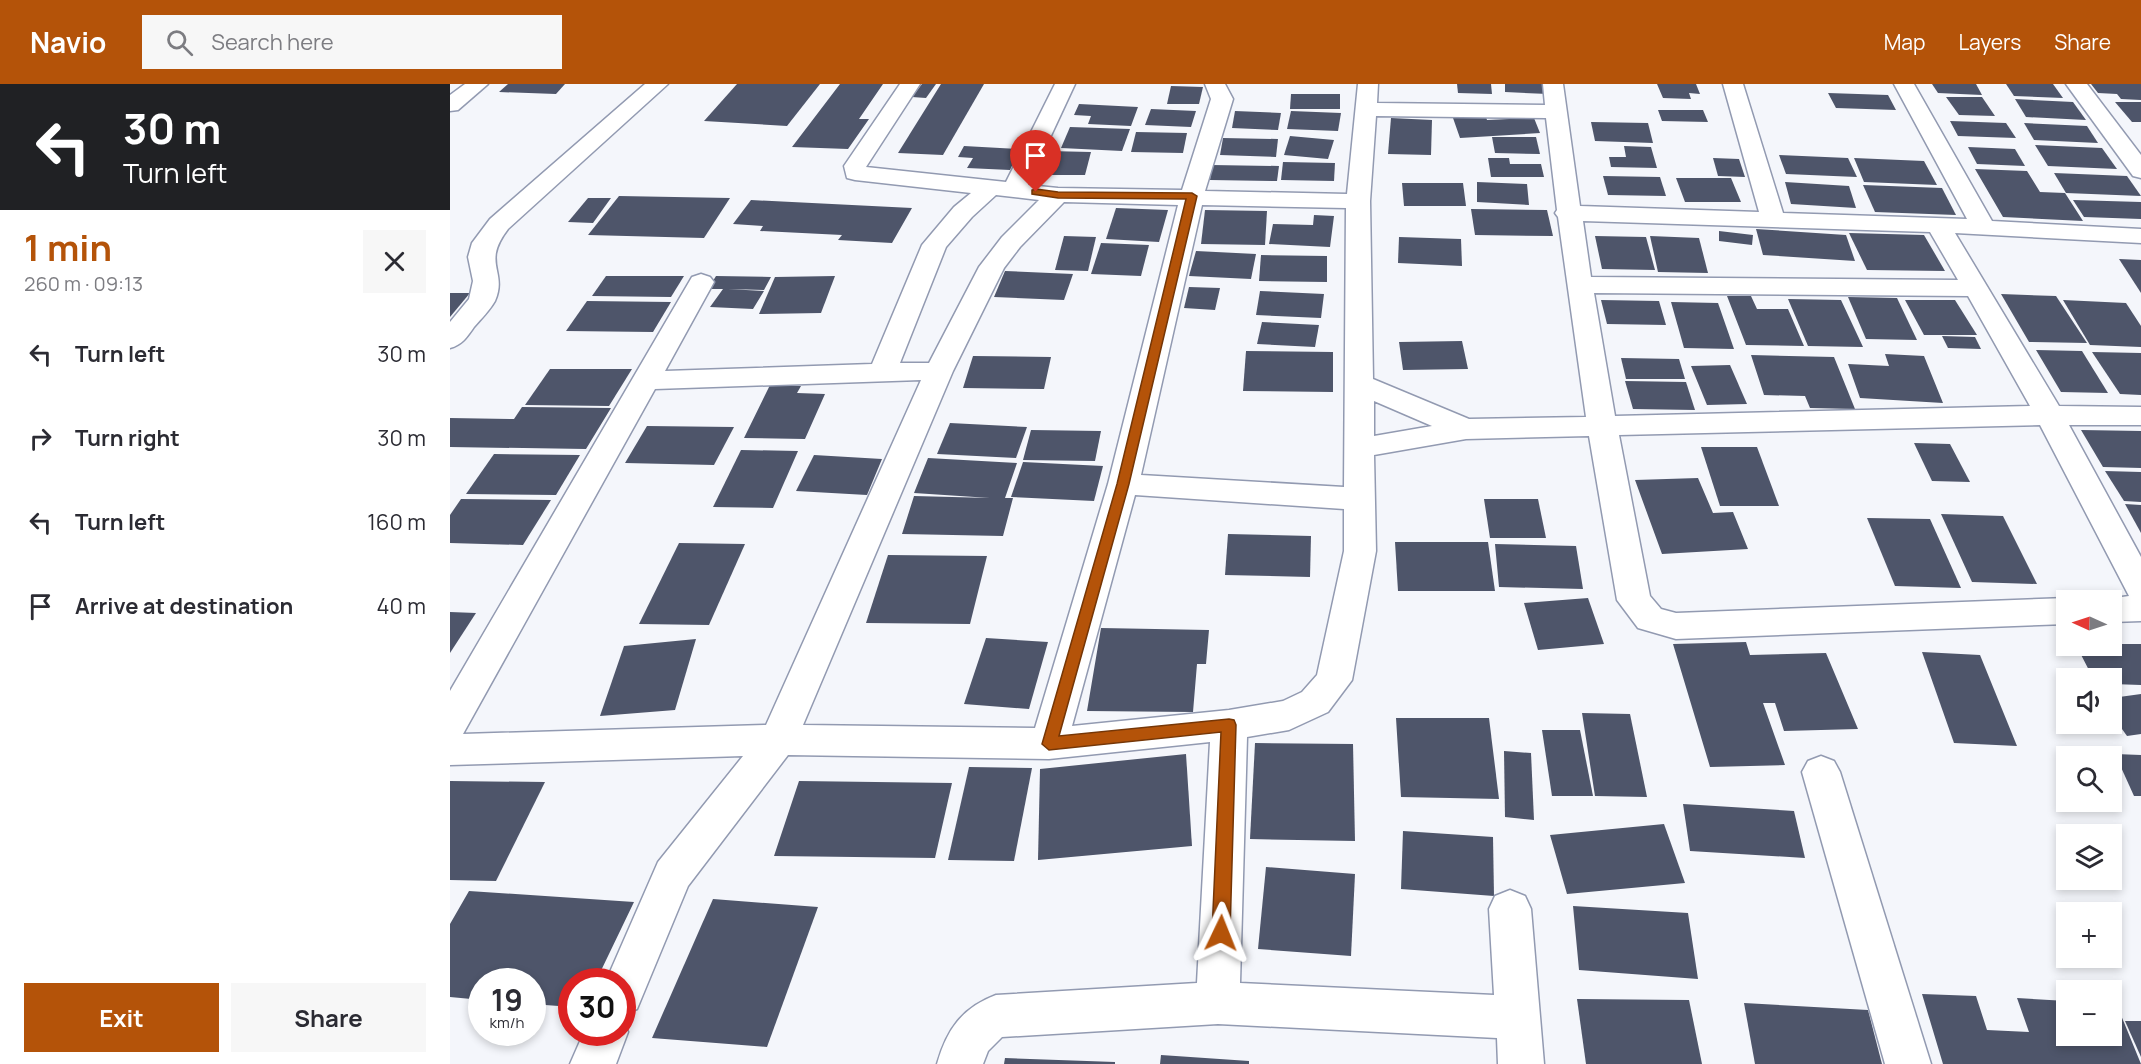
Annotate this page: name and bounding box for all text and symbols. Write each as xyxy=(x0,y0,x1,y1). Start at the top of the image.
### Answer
search box xyxy=(142,15,562,69)
text: Navio xyxy=(30,23,106,61)
icon: search xyxy=(163,26,196,59)
text: Search here xyxy=(211,27,334,57)
text: Map xyxy=(1884,28,1925,56)
text: Layers xyxy=(1958,28,2021,56)
text: Share xyxy=(2054,28,2111,56)
text: 30 m xyxy=(123,99,221,157)
icon: left xyxy=(24,108,102,186)
pin xyxy=(1010,130,1061,192)
icon: arrive xyxy=(1019,139,1052,172)
text: Turn left xyxy=(123,154,227,191)
text: 1 min xyxy=(24,223,112,272)
button: close xyxy=(363,230,426,293)
text: 260 m · 09:13 xyxy=(24,270,143,297)
icon: left xyxy=(24,338,57,371)
text: Turn left xyxy=(75,339,165,369)
text: 30 m xyxy=(377,339,426,369)
icon: right xyxy=(24,422,57,455)
text: Turn right xyxy=(75,423,180,453)
text: 30 m xyxy=(377,423,426,453)
icon: left xyxy=(24,506,57,539)
text: Turn left xyxy=(75,507,165,537)
text: 160 m xyxy=(367,507,426,537)
icon: arrive xyxy=(24,590,57,623)
north arrow xyxy=(2056,590,2122,656)
map controls xyxy=(2056,590,2122,1046)
text: Arrive at destination xyxy=(75,591,293,621)
text: 40 m xyxy=(377,591,426,621)
button: sound xyxy=(2056,668,2122,734)
button: search xyxy=(2056,746,2122,812)
button: layers xyxy=(2056,824,2122,890)
position arrow xyxy=(1189,901,1253,965)
button: + xyxy=(2056,902,2122,968)
speed limit sign: 30 xyxy=(558,968,636,1046)
text: 19 xyxy=(491,979,523,1020)
button: − xyxy=(2056,980,2122,1046)
button: Exit xyxy=(24,983,219,1052)
button: Share xyxy=(231,983,426,1052)
text: km/h xyxy=(490,1012,524,1033)

